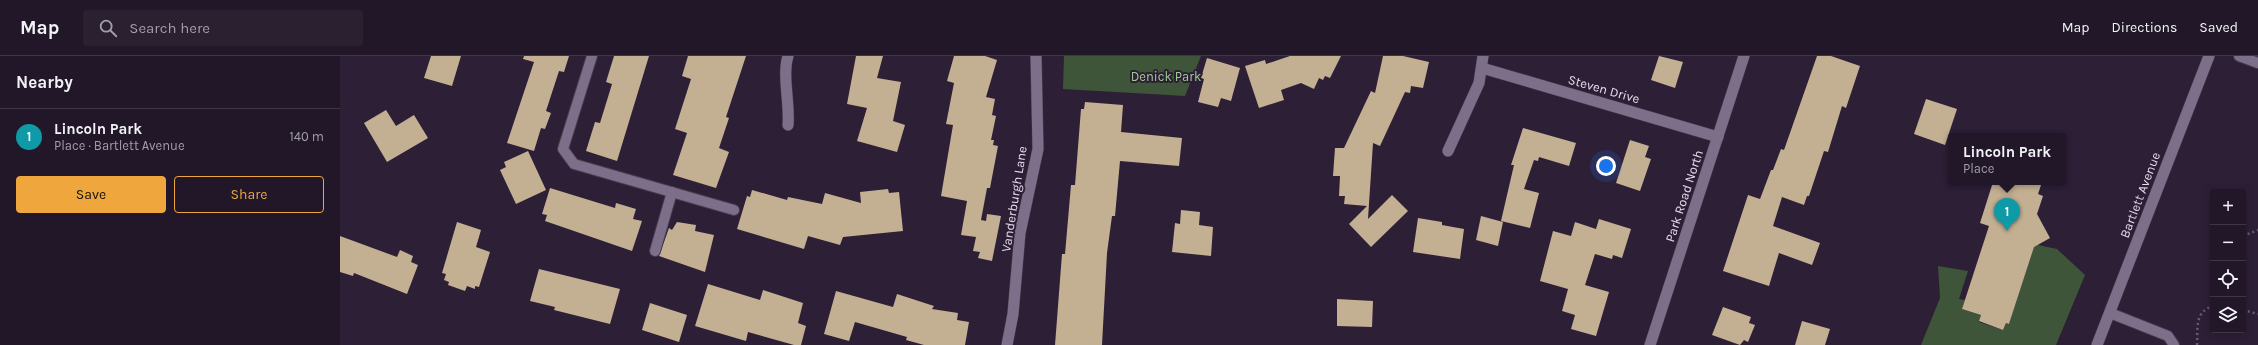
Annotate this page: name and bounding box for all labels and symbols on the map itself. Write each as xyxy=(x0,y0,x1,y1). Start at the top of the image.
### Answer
park label: Denick Park xyxy=(1131,69,1201,84)
street label: Steven Drive xyxy=(1566,72,1642,106)
street label: Vanderburgh Lane xyxy=(998,145,1030,253)
street label: Park Road North xyxy=(1662,148,1706,244)
street label: Bartlett Avenue xyxy=(2117,150,2163,240)
your location xyxy=(1596,156,1616,176)
pin: 1 xyxy=(1994,198,2020,231)

